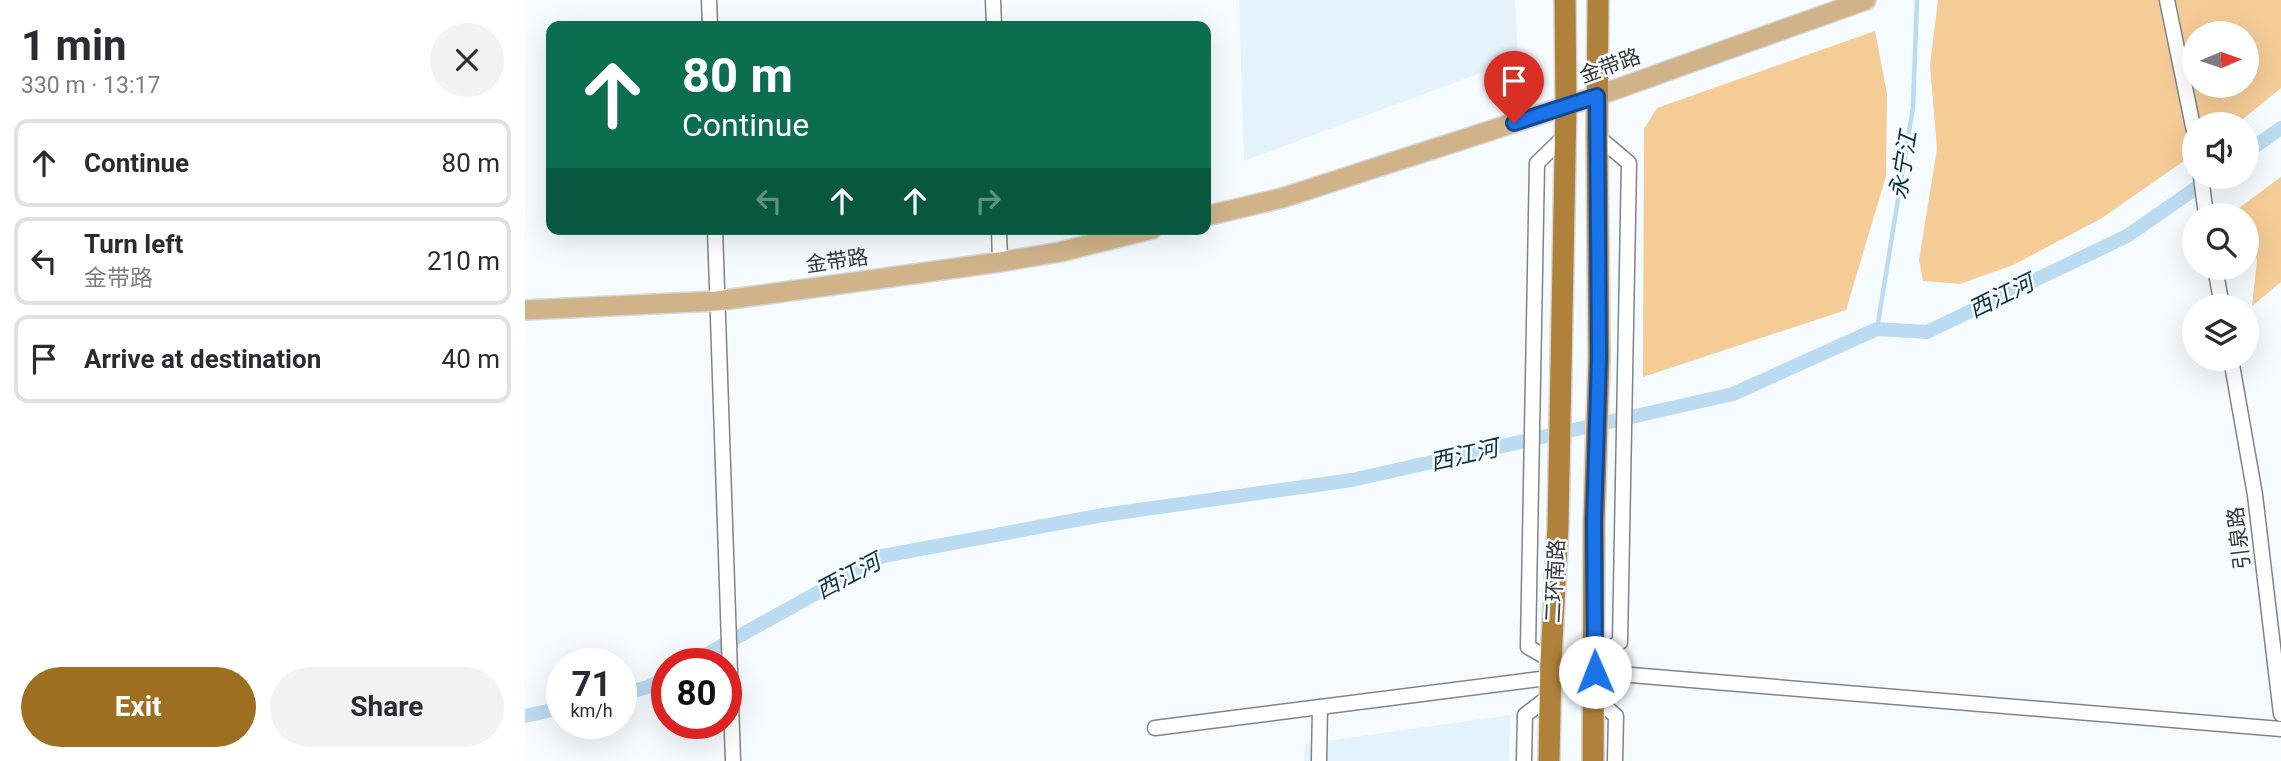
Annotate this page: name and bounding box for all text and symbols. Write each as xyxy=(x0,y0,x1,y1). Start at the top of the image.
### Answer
text: 1 min xyxy=(21,21,127,70)
north arrow xyxy=(2182,21,2259,98)
map controls xyxy=(2182,21,2259,371)
button: close xyxy=(430,23,504,97)
street label: 金带路 xyxy=(1576,44,1644,88)
text: 80 m xyxy=(682,47,793,104)
icon: ahead xyxy=(567,49,658,140)
pin xyxy=(1484,51,1544,123)
icon: arrive xyxy=(1495,62,1533,100)
text: 330 m · 13:17 xyxy=(21,72,160,99)
text: Continue xyxy=(682,106,809,144)
button: sound xyxy=(2182,112,2259,189)
water label: 永宁江 xyxy=(1885,126,1923,201)
icon: ahead xyxy=(25,144,63,182)
text: Continue xyxy=(84,148,189,178)
text: 80 m xyxy=(442,148,500,178)
icon: left xyxy=(750,182,788,220)
icon: ahead xyxy=(823,182,861,220)
icon: ahead xyxy=(896,182,934,220)
icon: right xyxy=(969,182,1007,220)
button: search xyxy=(2182,203,2259,280)
text: Turn left xyxy=(84,229,183,259)
icon: left xyxy=(25,242,63,280)
street label: 金带路 xyxy=(804,245,870,277)
text: 210 m xyxy=(427,246,500,276)
text: 金带路 xyxy=(84,265,153,292)
water label: 西江河 xyxy=(1964,267,2042,324)
button: layers xyxy=(2182,294,2259,371)
icon: arrive xyxy=(25,340,63,378)
text: Arrive at destination xyxy=(84,344,321,374)
text: 40 m xyxy=(442,344,500,374)
water label: 西江河 xyxy=(1427,434,1505,476)
street label: 引泉路 xyxy=(2223,505,2255,571)
street label: 二环南路 xyxy=(1541,538,1569,624)
water label: 西江河 xyxy=(811,546,889,605)
position arrow xyxy=(1558,635,1632,709)
speed limit sign: 80 xyxy=(651,648,742,739)
text: 71 xyxy=(571,664,612,705)
button: Exit xyxy=(21,667,256,747)
button: Share xyxy=(270,667,504,747)
text: km/h xyxy=(570,700,613,721)

